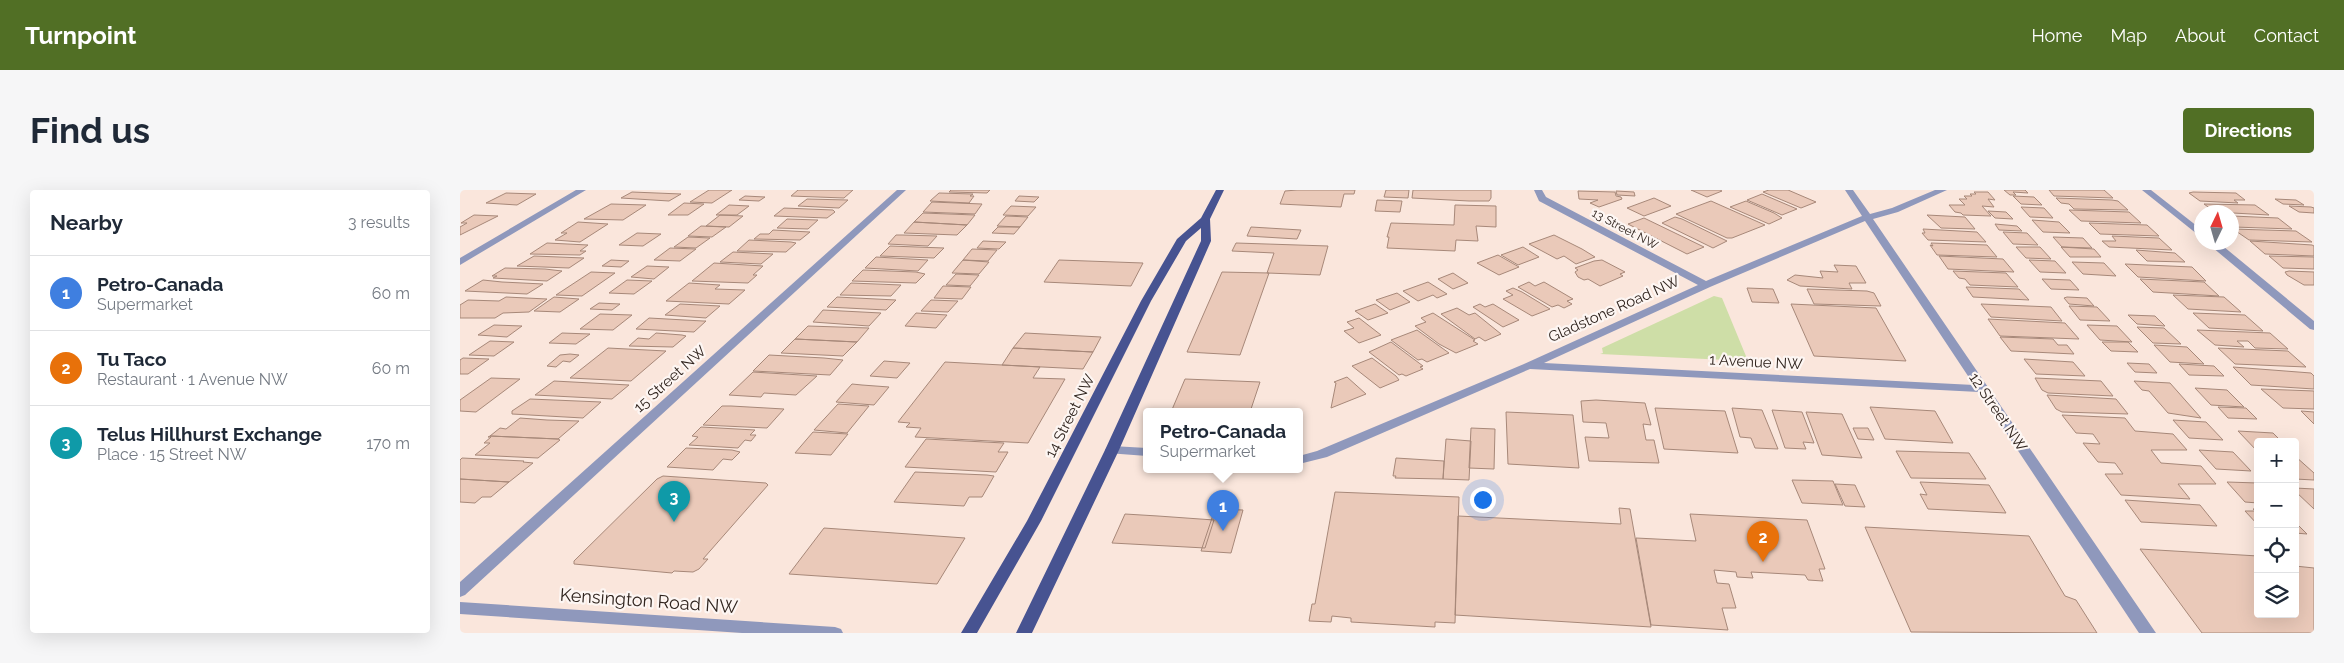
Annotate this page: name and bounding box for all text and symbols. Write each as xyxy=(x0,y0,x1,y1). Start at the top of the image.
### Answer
text: Turnpoint xyxy=(25,21,137,50)
text: Home xyxy=(2031,25,2082,46)
text: Map xyxy=(2110,25,2147,46)
text: About xyxy=(2175,25,2226,46)
text: Contact xyxy=(2254,25,2319,46)
button: Directions xyxy=(2183,108,2314,153)
text: Find us xyxy=(30,110,150,151)
north arrow xyxy=(2194,205,2239,250)
street label: 13 Street NW xyxy=(1590,206,1661,252)
text: Nearby xyxy=(50,210,123,235)
text: 3 results xyxy=(348,213,410,232)
street label: Gladstone Road NW xyxy=(1546,272,1683,346)
text: Petro-Canada xyxy=(97,273,223,295)
text: 1 xyxy=(62,284,70,303)
text: 60 m xyxy=(372,284,410,303)
text: Supermarket xyxy=(97,295,193,314)
street label: 15 Street NW xyxy=(630,342,710,416)
text: Tu Taco xyxy=(97,348,167,370)
street label: 1 Avenue NW xyxy=(1709,351,1803,373)
text: 2 xyxy=(61,359,71,378)
text: 60 m xyxy=(372,359,410,378)
street label: 12 Street NW xyxy=(1965,369,2031,455)
text: Restaurant · 1 Avenue NW xyxy=(97,370,288,389)
street label: 14 Street NW xyxy=(1041,371,1099,461)
popup xyxy=(1143,408,1303,473)
text: Petro-Canada xyxy=(1160,420,1286,442)
text: Telus Hillhurst Exchange xyxy=(97,423,322,445)
text: 3 xyxy=(62,434,70,453)
text: 170 m xyxy=(366,434,410,453)
map controls xyxy=(2254,438,2299,618)
button: + xyxy=(2254,438,2299,483)
text: Supermarket xyxy=(1160,442,1256,461)
text: Place · 15 Street NW xyxy=(97,445,246,464)
pin: 3 xyxy=(658,481,690,522)
button: − xyxy=(2254,483,2299,528)
your location xyxy=(1470,487,1496,513)
pin: 1 xyxy=(1207,490,1239,531)
pin: 2 xyxy=(1747,521,1779,562)
button: locate xyxy=(2254,528,2299,573)
button: layers xyxy=(2254,573,2299,618)
street label: Kensington Road NW xyxy=(559,584,739,617)

